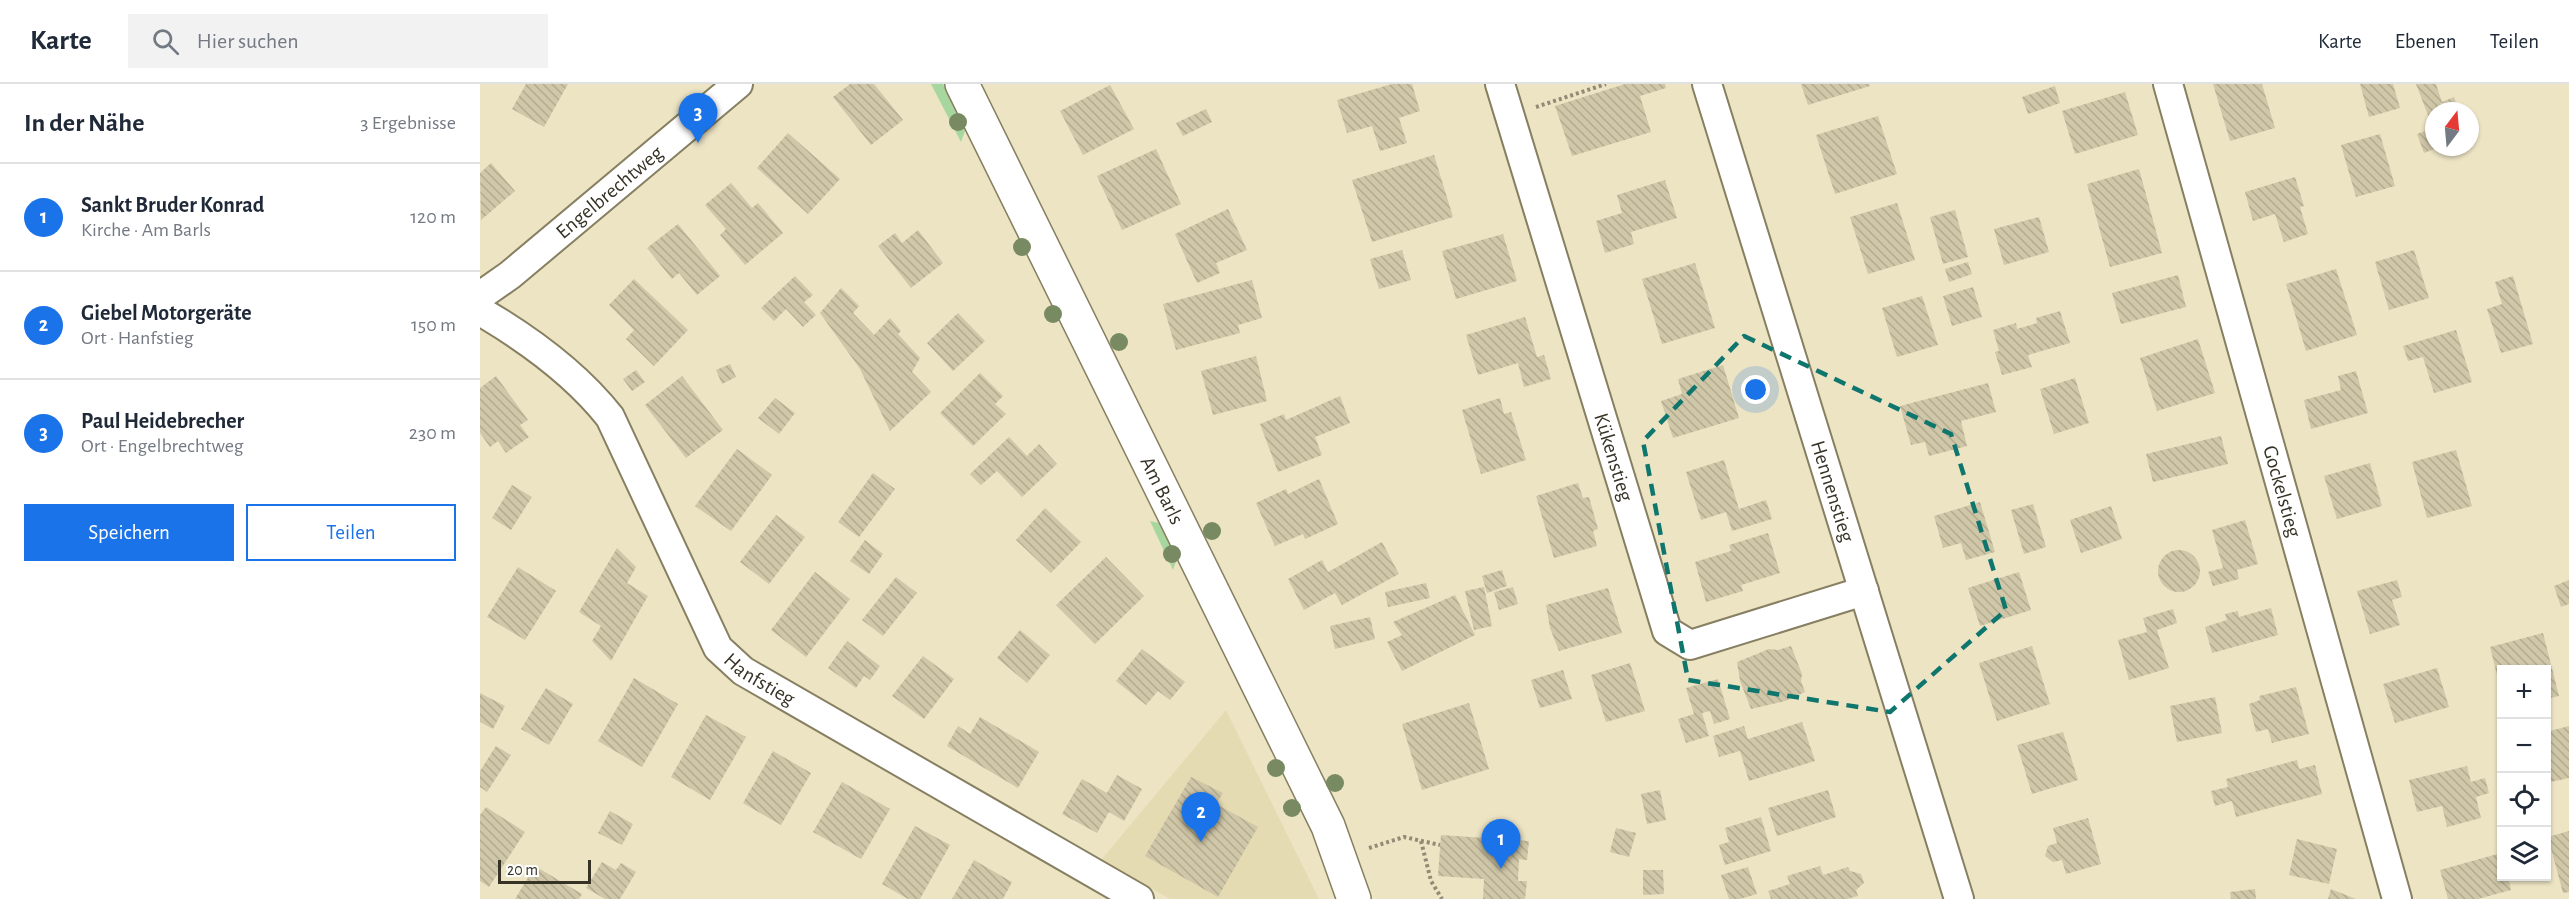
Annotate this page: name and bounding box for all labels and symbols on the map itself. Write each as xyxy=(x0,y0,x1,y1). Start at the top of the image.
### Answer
pin: 3 xyxy=(678,94,718,143)
north arrow xyxy=(2425,102,2479,156)
street label: Engelbrechtweg xyxy=(552,141,668,243)
your location xyxy=(1741,375,1770,404)
street label: Kükenstieg xyxy=(1590,411,1637,504)
street label: Hennenstieg xyxy=(1807,438,1858,545)
street label: Gockelstieg xyxy=(2259,443,2305,540)
street label: Am Barls xyxy=(1136,453,1187,528)
street label: Hanfstieg xyxy=(720,649,799,710)
pin: 2 xyxy=(1182,792,1220,842)
pin: 1 xyxy=(1482,820,1520,869)
scale bar xyxy=(498,857,591,884)

